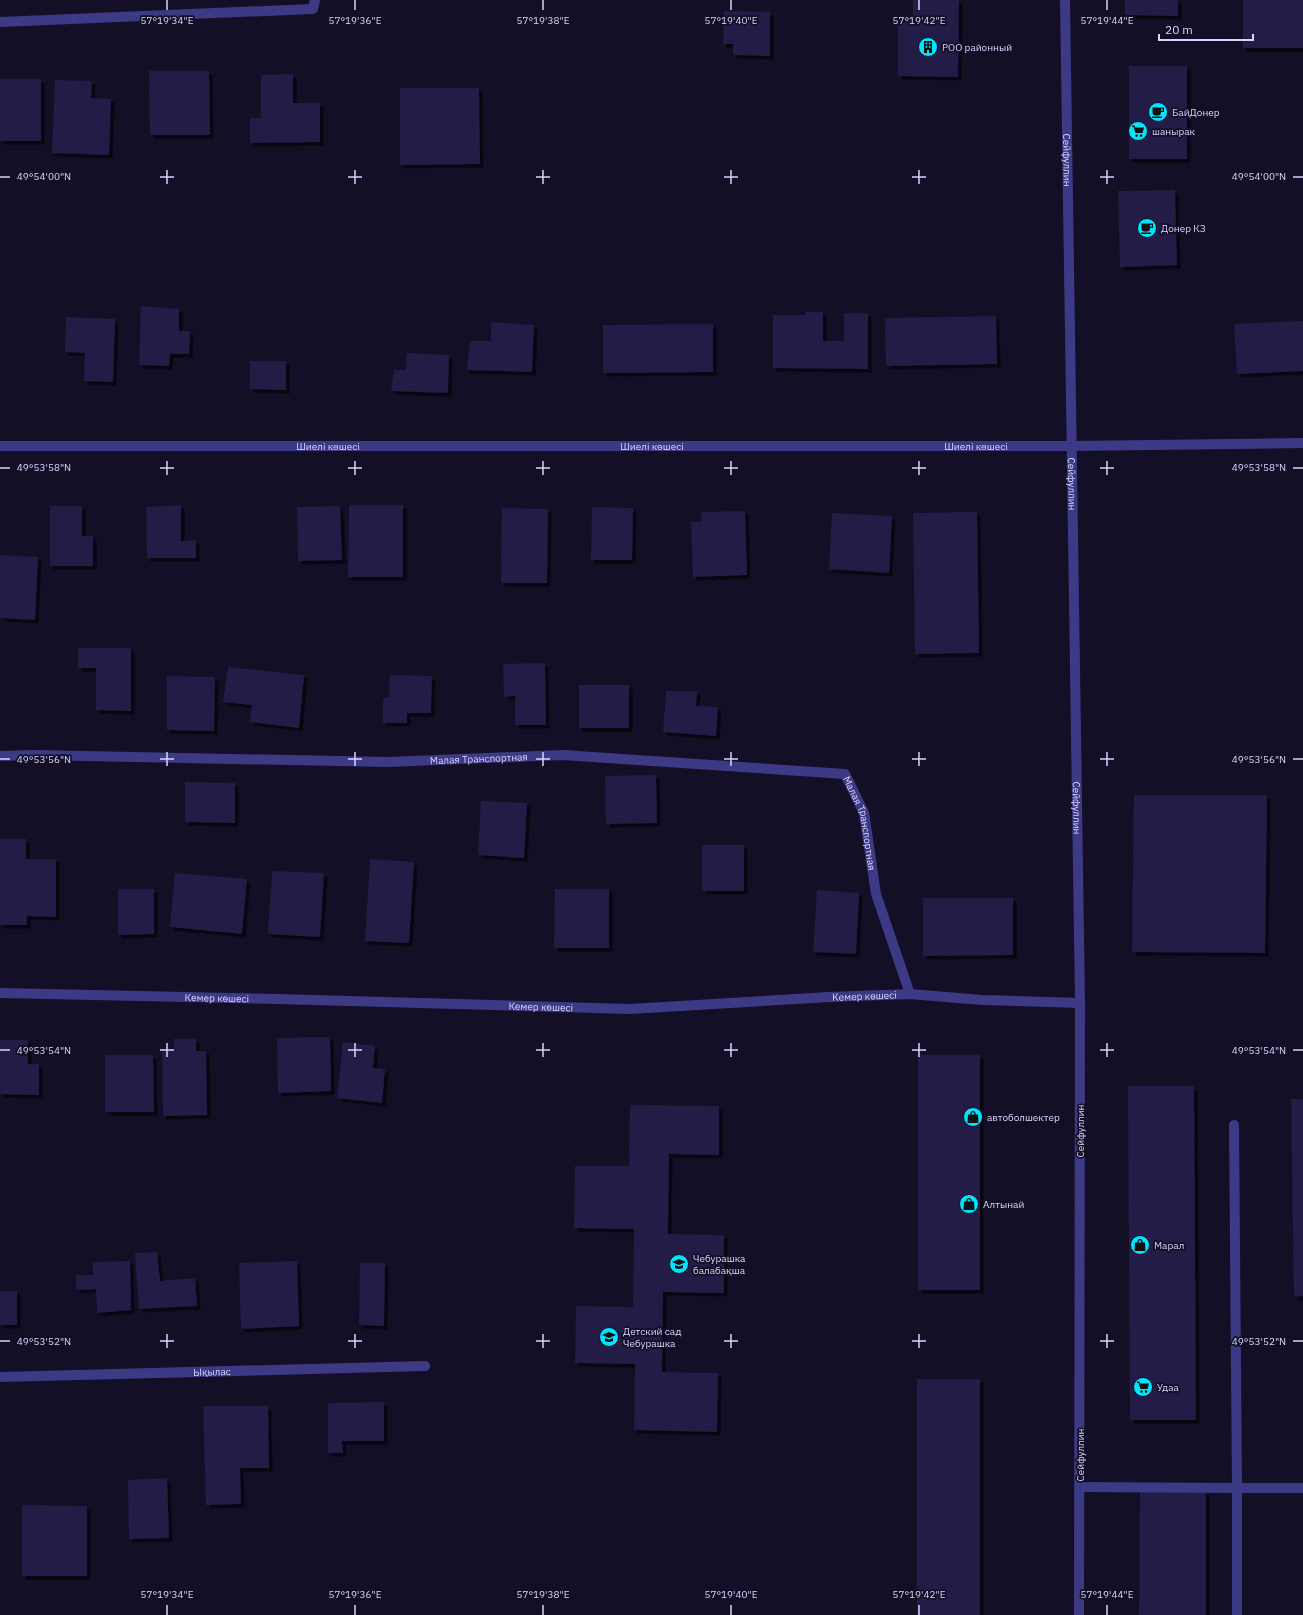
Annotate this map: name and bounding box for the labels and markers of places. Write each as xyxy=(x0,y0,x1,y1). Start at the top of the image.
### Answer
building icon: РОО районный xyxy=(917,36,939,58)
place label: РОО районный xyxy=(942,41,1012,54)
cafe icon: БайДонер xyxy=(1147,101,1169,123)
place label: БайДонер xyxy=(1172,106,1220,119)
supermarket icon: шанырак xyxy=(1127,120,1149,142)
place label: шанырак xyxy=(1152,125,1196,138)
cafe icon: Донер КЗ xyxy=(1136,217,1158,239)
place label: Донер КЗ xyxy=(1161,222,1206,235)
shop icon: автоболшектер xyxy=(962,1106,984,1128)
place label: автоболшектер xyxy=(987,1111,1060,1124)
shop icon: Алтынай xyxy=(958,1193,980,1215)
place label: Алтынай xyxy=(983,1198,1024,1211)
shop icon: Марал xyxy=(1129,1234,1151,1256)
place label: Марал xyxy=(1154,1239,1184,1252)
place label: Чебурашка балабақша xyxy=(693,1252,746,1277)
school or university icon: Чебурашка балабақша xyxy=(668,1253,690,1275)
place label: Детский сад Чебурашка xyxy=(623,1325,681,1350)
school or university icon: Детский сад Чебурашка xyxy=(598,1326,620,1348)
supermarket icon: Удаа xyxy=(1132,1376,1154,1398)
place label: Удаа xyxy=(1157,1381,1180,1394)

